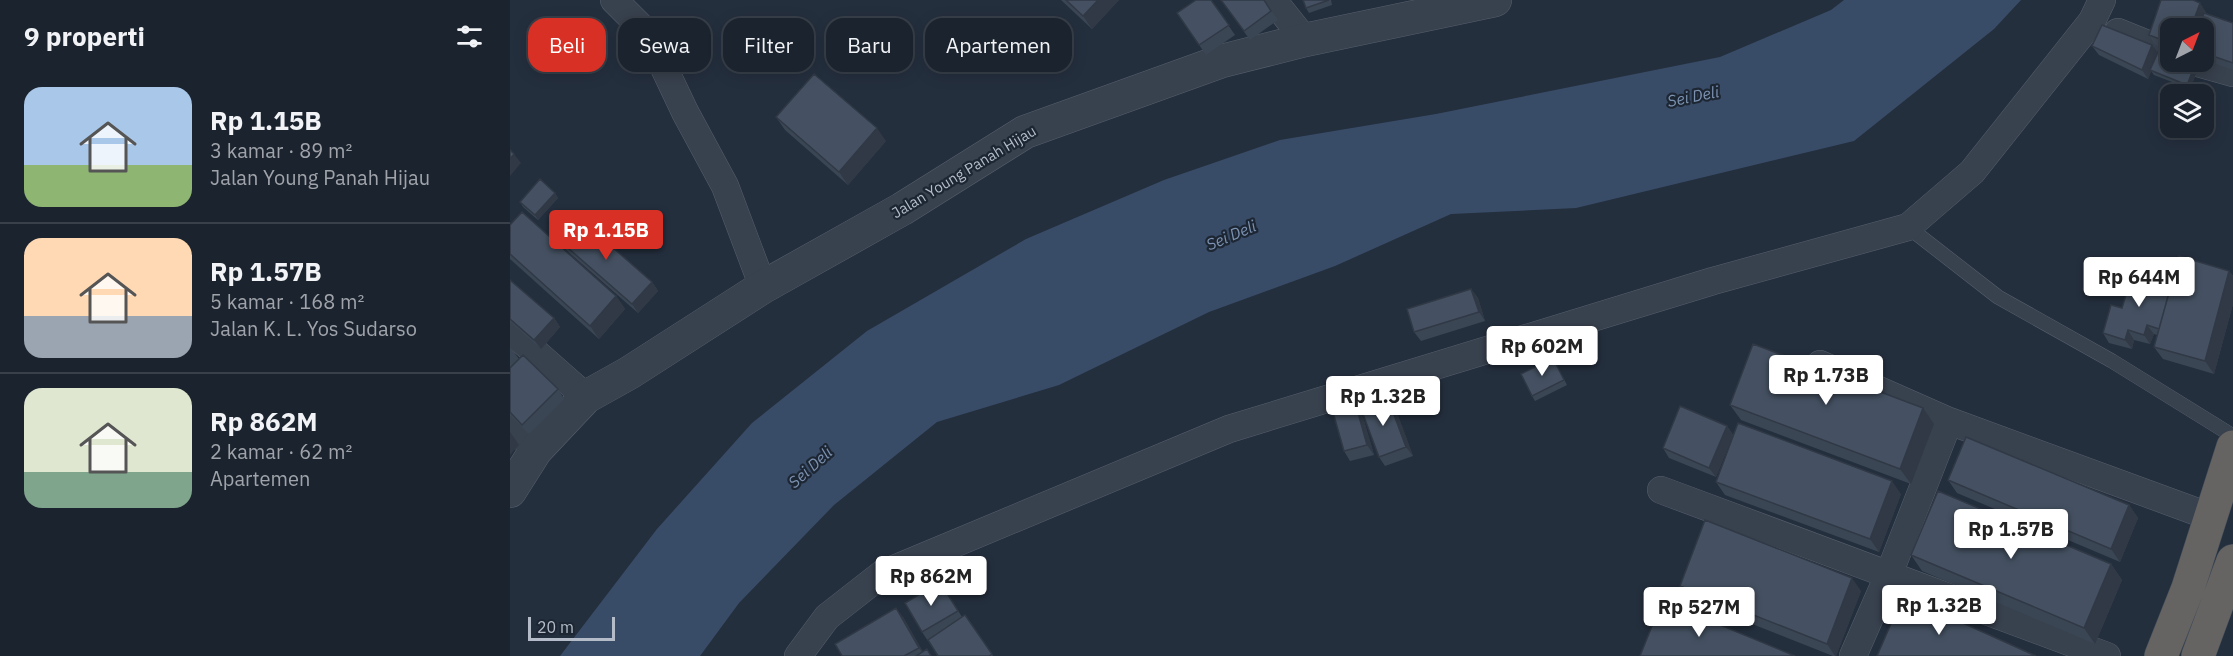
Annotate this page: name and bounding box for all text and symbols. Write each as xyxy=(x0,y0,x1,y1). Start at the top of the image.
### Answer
chip: Beli xyxy=(528,18,606,72)
chip: Sewa xyxy=(618,18,711,72)
chip: Filter xyxy=(723,18,814,72)
chip: Baru xyxy=(826,18,913,72)
chip: Apartemen xyxy=(925,18,1072,72)
north arrow xyxy=(2160,18,2214,72)
map controls xyxy=(2160,18,2214,138)
text: 9 properti xyxy=(24,19,145,53)
icon: filters xyxy=(453,20,486,53)
water label: Sei Deli xyxy=(1665,81,1721,111)
button: layers xyxy=(2160,84,2214,138)
text: Rp 1.15B xyxy=(210,103,322,137)
icon: home xyxy=(72,111,144,183)
street label: Jalan Young Panah Hijau xyxy=(888,121,1039,222)
text: 3 kamar · 89 m² xyxy=(210,137,352,164)
text: Jalan Young Panah Hijau xyxy=(210,164,430,191)
pin: Rp 1.15B xyxy=(544,210,668,261)
water label: Sei Deli xyxy=(1203,215,1260,254)
text: Rp 1.15B xyxy=(563,216,649,243)
text: Rp 1.57B xyxy=(210,254,322,288)
pin: Rp 644M xyxy=(2084,257,2194,308)
icon: home xyxy=(72,262,144,334)
text: Rp 644M xyxy=(2098,263,2180,290)
text: 5 kamar · 168 m² xyxy=(210,288,364,315)
text: Jalan K. L. Yos Sudarso xyxy=(210,315,417,342)
pin: Rp 602M xyxy=(1487,326,1597,377)
text: Rp 602M xyxy=(1501,332,1583,359)
pin: Rp 1.73B xyxy=(1764,355,1888,406)
text: Rp 1.73B xyxy=(1783,361,1869,388)
pin: Rp 1.32B xyxy=(1321,376,1445,427)
text: Rp 1.32B xyxy=(1340,382,1426,409)
text: Rp 862M xyxy=(210,404,318,438)
icon: home xyxy=(72,412,144,484)
text: 2 kamar · 62 m² xyxy=(210,438,352,465)
water label: Sei Deli xyxy=(784,441,837,492)
text: Apartemen xyxy=(210,465,310,492)
pin: Rp 1.57B xyxy=(1949,509,2073,560)
text: Rp 1.57B xyxy=(1968,515,2054,542)
pin: Rp 862M xyxy=(876,556,986,607)
text: Rp 862M xyxy=(890,562,972,589)
pin: Rp 1.32B xyxy=(1877,585,2001,636)
pin: Rp 527M xyxy=(1644,587,1754,638)
text: Rp 1.32B xyxy=(1896,591,1982,618)
text: Rp 527M xyxy=(1658,593,1740,620)
scale bar xyxy=(528,614,615,642)
text: 20 m xyxy=(537,617,574,637)

